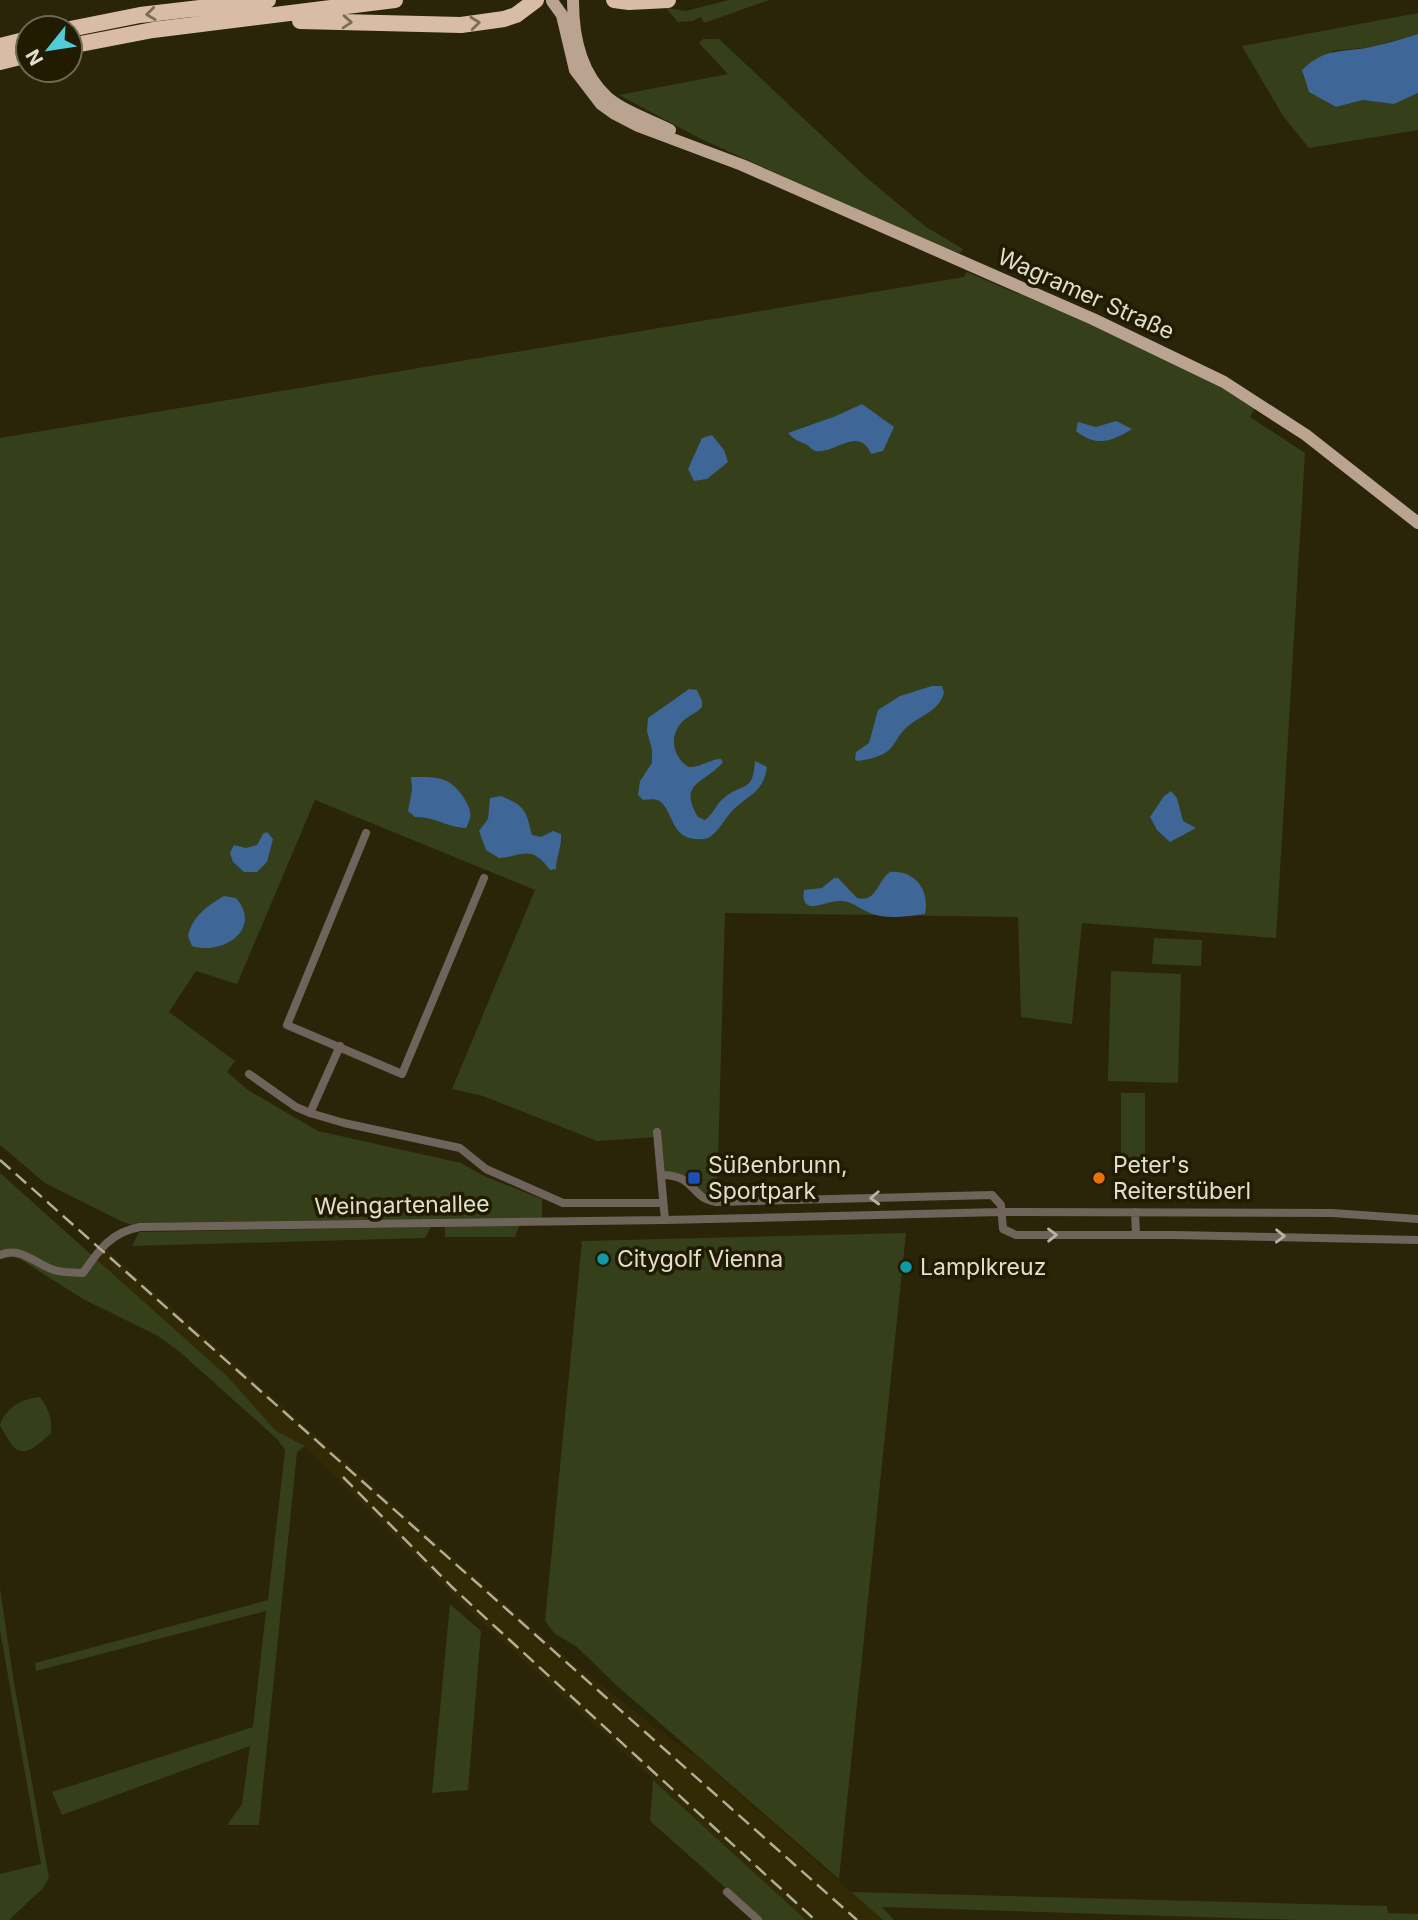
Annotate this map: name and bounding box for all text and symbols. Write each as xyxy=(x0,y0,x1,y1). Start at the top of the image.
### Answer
one-way arrow xyxy=(145,6,157,21)
north arrow xyxy=(14,14,84,84)
one-way arrow xyxy=(342,14,353,29)
one-way arrow xyxy=(470,16,481,31)
text: N xyxy=(21,45,48,69)
street label: Wagramer Straße xyxy=(993,243,1179,345)
place label: Süßenbrunn, Sportpark xyxy=(708,1151,848,1205)
place label: Peter's Reiterstüberl xyxy=(1113,1151,1251,1205)
marker: Süßenbrunn, Sportpark xyxy=(686,1170,702,1186)
marker: Peter's Reiterstüberl xyxy=(1091,1170,1107,1186)
street label: Weingartenallee xyxy=(314,1189,490,1221)
one-way arrow xyxy=(869,1190,880,1206)
one-way arrow xyxy=(1047,1227,1058,1243)
one-way arrow xyxy=(1274,1229,1285,1244)
place label: Citygolf Vienna xyxy=(617,1245,783,1273)
marker: Citygolf Vienna xyxy=(595,1251,611,1267)
place label: Lamplkreuz xyxy=(920,1253,1046,1281)
marker: Lamplkreuz xyxy=(898,1259,914,1275)

